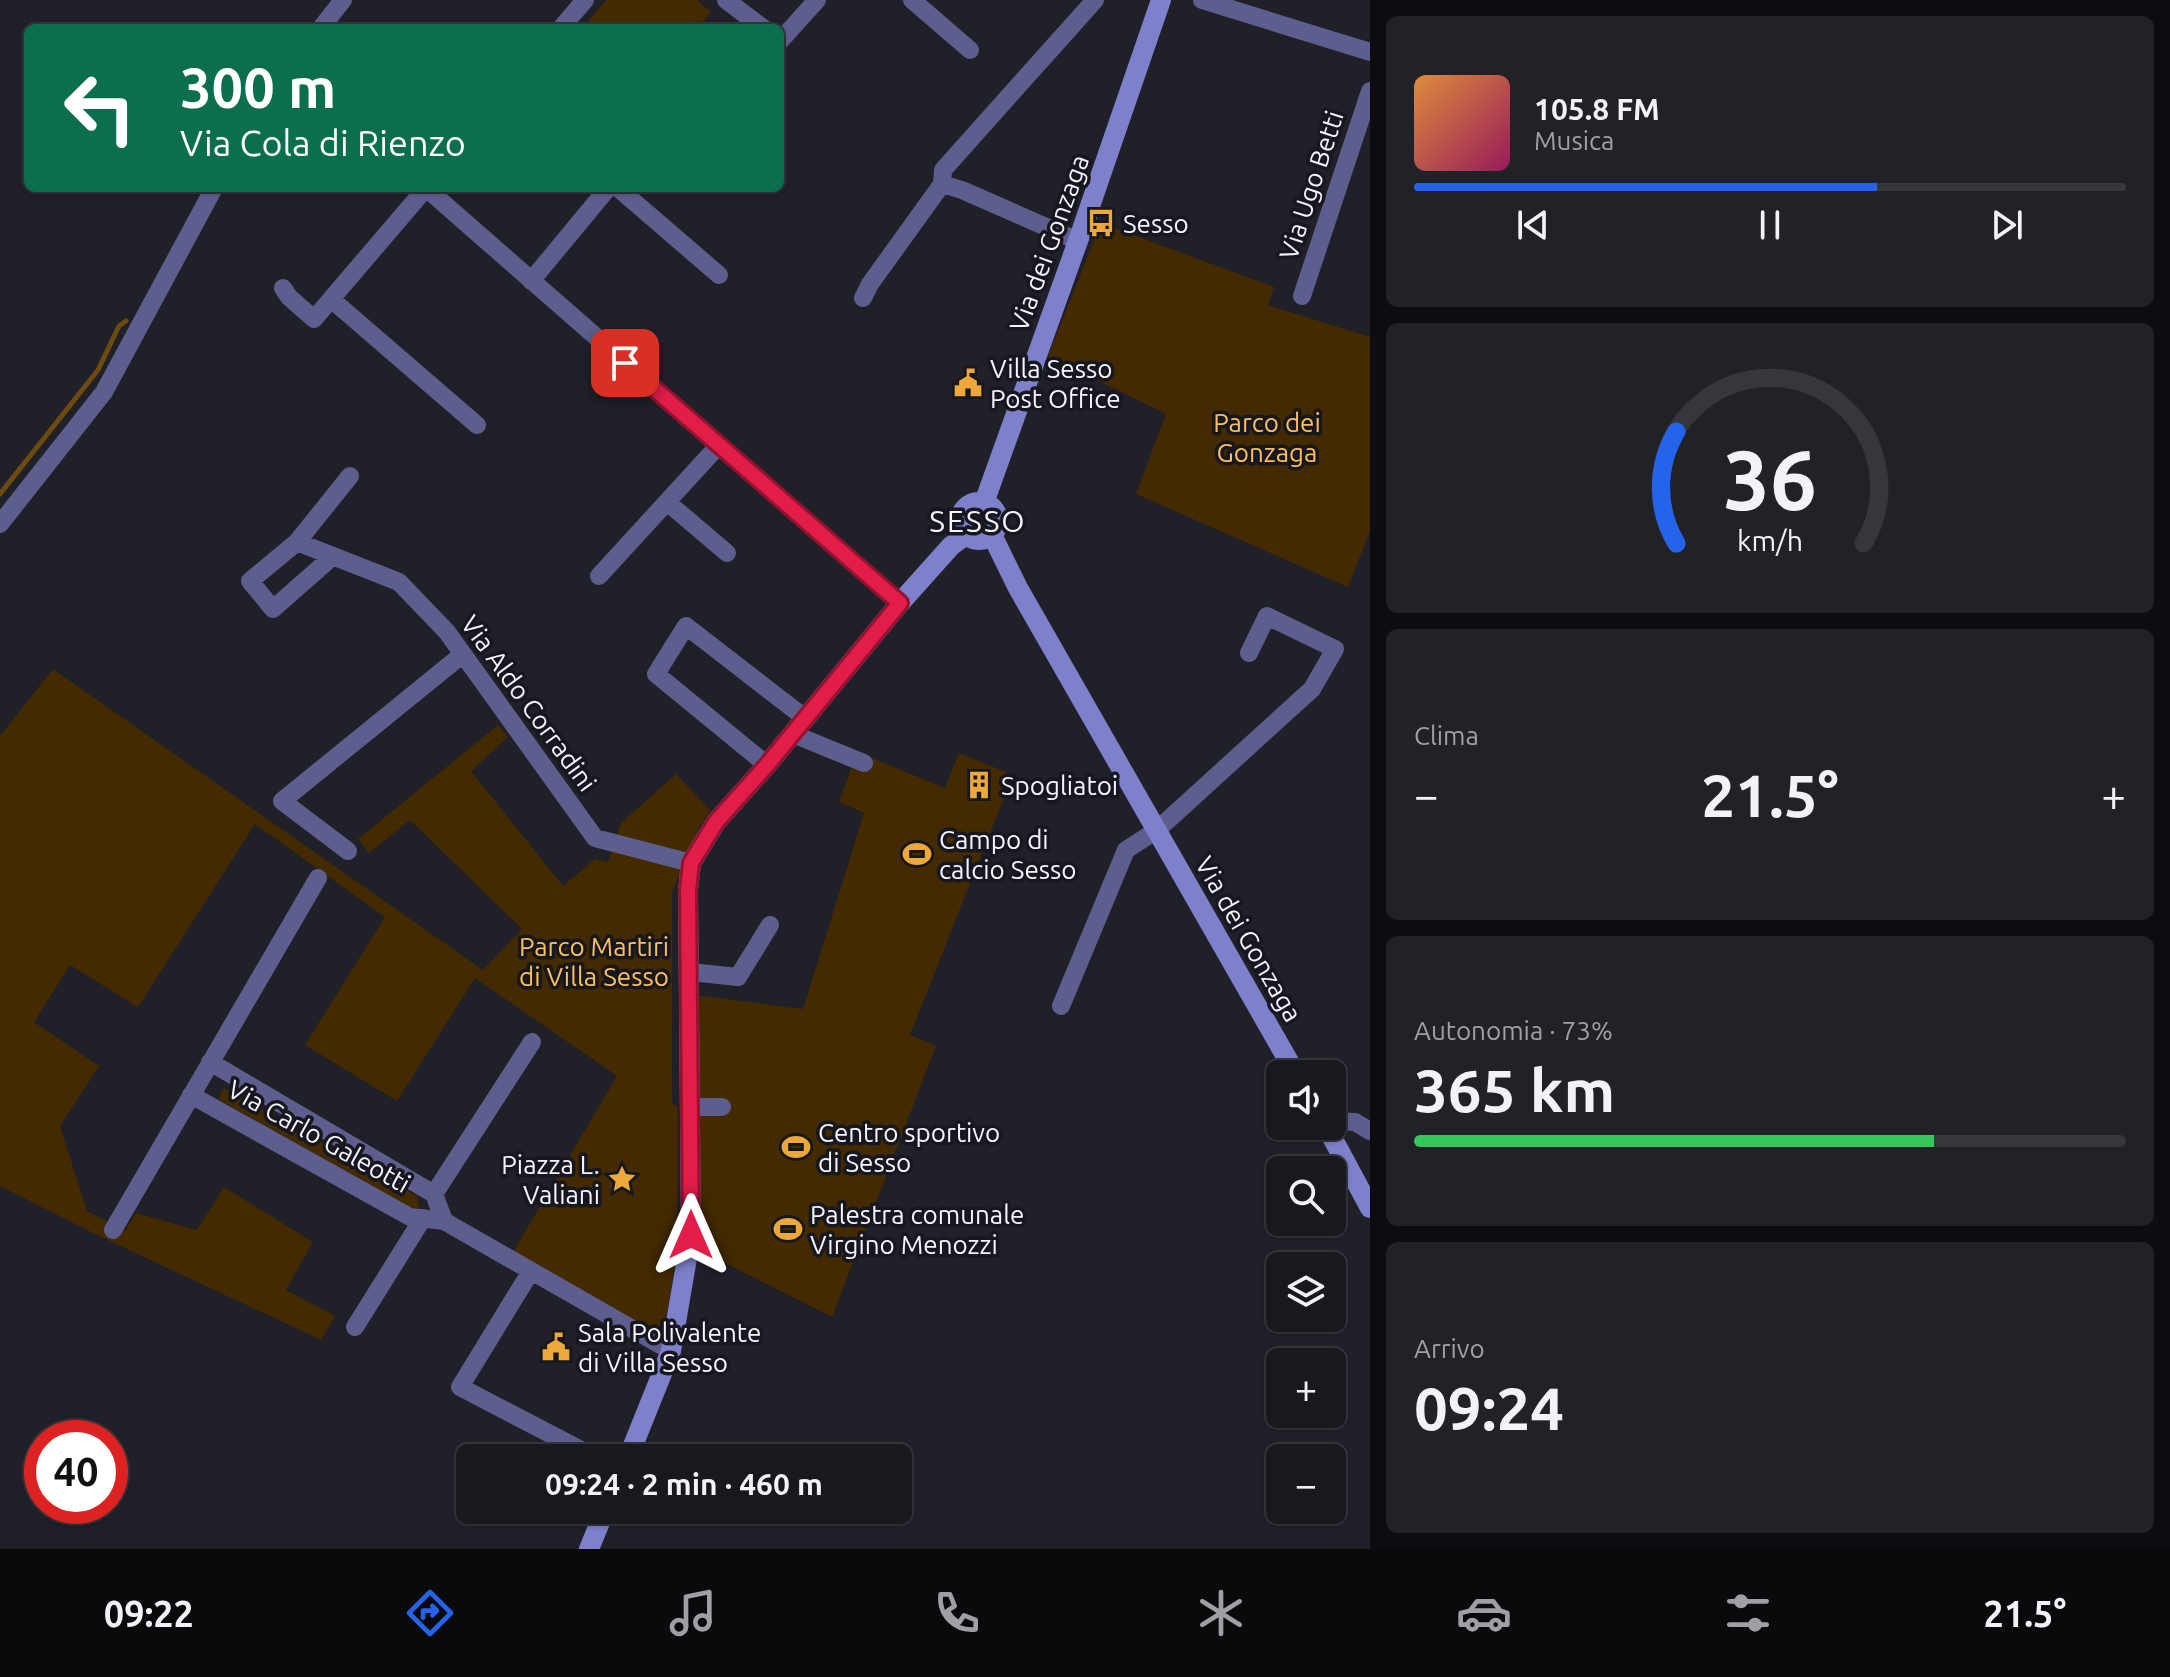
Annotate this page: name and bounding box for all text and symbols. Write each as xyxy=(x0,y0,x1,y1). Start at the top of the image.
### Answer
icon: left xyxy=(48,56,152,160)
text: 300 m xyxy=(180,56,336,119)
text: 105.8 FM xyxy=(1534,92,1660,126)
street label: Via Ugo Betti xyxy=(1273,107,1349,263)
text: Via Cola di Rienzo xyxy=(180,122,466,163)
text: Musica xyxy=(1534,126,1614,155)
street label: Via dei Gonzaga xyxy=(1004,151,1094,335)
icon: previous xyxy=(1511,203,1555,247)
icon: pause xyxy=(1748,203,1792,247)
icon: next xyxy=(1985,203,2029,247)
bus stop icon: Sesso xyxy=(1086,208,1116,238)
place label: Sesso xyxy=(1123,209,1189,238)
pin xyxy=(591,329,659,397)
icon: arrive xyxy=(603,341,647,385)
place label: Villa Sesso Post Office xyxy=(990,354,1121,413)
public building icon: Villa Sesso Post Office xyxy=(953,368,983,398)
park label: Parco dei Gonzaga xyxy=(1213,408,1321,467)
text: 36 xyxy=(1723,431,1817,525)
district label: SESSO xyxy=(929,504,1027,538)
text: km/h xyxy=(1737,524,1803,556)
street label: Via Aldo Corradini xyxy=(456,610,602,796)
text: Clima xyxy=(1414,721,1479,750)
text: 21.5° xyxy=(1701,761,1839,828)
building icon: Spogliatoi xyxy=(964,770,994,800)
text: − xyxy=(1414,770,1439,819)
text: + xyxy=(2101,770,2126,819)
place label: Spogliatoi xyxy=(1001,771,1118,800)
place label: Campo di calcio Sesso xyxy=(939,825,1077,884)
sports icon: Campo di calcio Sesso xyxy=(902,839,932,869)
street label: Via dei Gonzaga xyxy=(1190,851,1308,1027)
park label: Parco Martiri di Villa Sesso xyxy=(519,932,669,991)
text: Autonomia · 73% xyxy=(1414,1016,1613,1045)
text: 365 km xyxy=(1414,1056,1615,1123)
map controls xyxy=(1266,1060,1346,1524)
button: sound xyxy=(1266,1060,1346,1140)
street label: Via Carlo Galeotti xyxy=(223,1074,415,1198)
place label: Centro sportivo di Sesso xyxy=(818,1118,1000,1177)
sports icon: Centro sportivo di Sesso xyxy=(781,1132,811,1162)
place label: Piazza L. Valiani xyxy=(501,1150,600,1209)
button: search xyxy=(1266,1156,1346,1236)
place icon: Piazza L. Valiani xyxy=(607,1164,637,1194)
position arrow xyxy=(649,1193,733,1277)
place label: Palestra comunale Virgino Menozzi xyxy=(810,1200,1024,1259)
sports icon: Palestra comunale Virgino Menozzi xyxy=(773,1214,803,1244)
button: layers xyxy=(1266,1252,1346,1332)
place label: Sala Polivalente di Villa Sesso xyxy=(578,1318,761,1377)
public building icon: Sala Polivalente di Villa Sesso xyxy=(541,1332,571,1362)
text: Arrivo xyxy=(1414,1334,1485,1363)
button: + xyxy=(1266,1348,1346,1428)
text: 09:24 xyxy=(1414,1374,1564,1441)
speed limit sign: 40 xyxy=(24,1420,128,1524)
button: − xyxy=(1266,1444,1346,1524)
text: 09:24 · 2 min · 460 m xyxy=(545,1467,823,1501)
icon: directions xyxy=(402,1585,458,1641)
icon: music xyxy=(665,1585,721,1641)
icon: phone xyxy=(929,1585,985,1641)
icon: climate xyxy=(1193,1585,1249,1641)
icon: car xyxy=(1456,1585,1512,1641)
icon: filters xyxy=(1720,1585,1776,1641)
text: 09:22 xyxy=(104,1593,194,1634)
text: 21.5° xyxy=(1984,1593,2066,1634)

